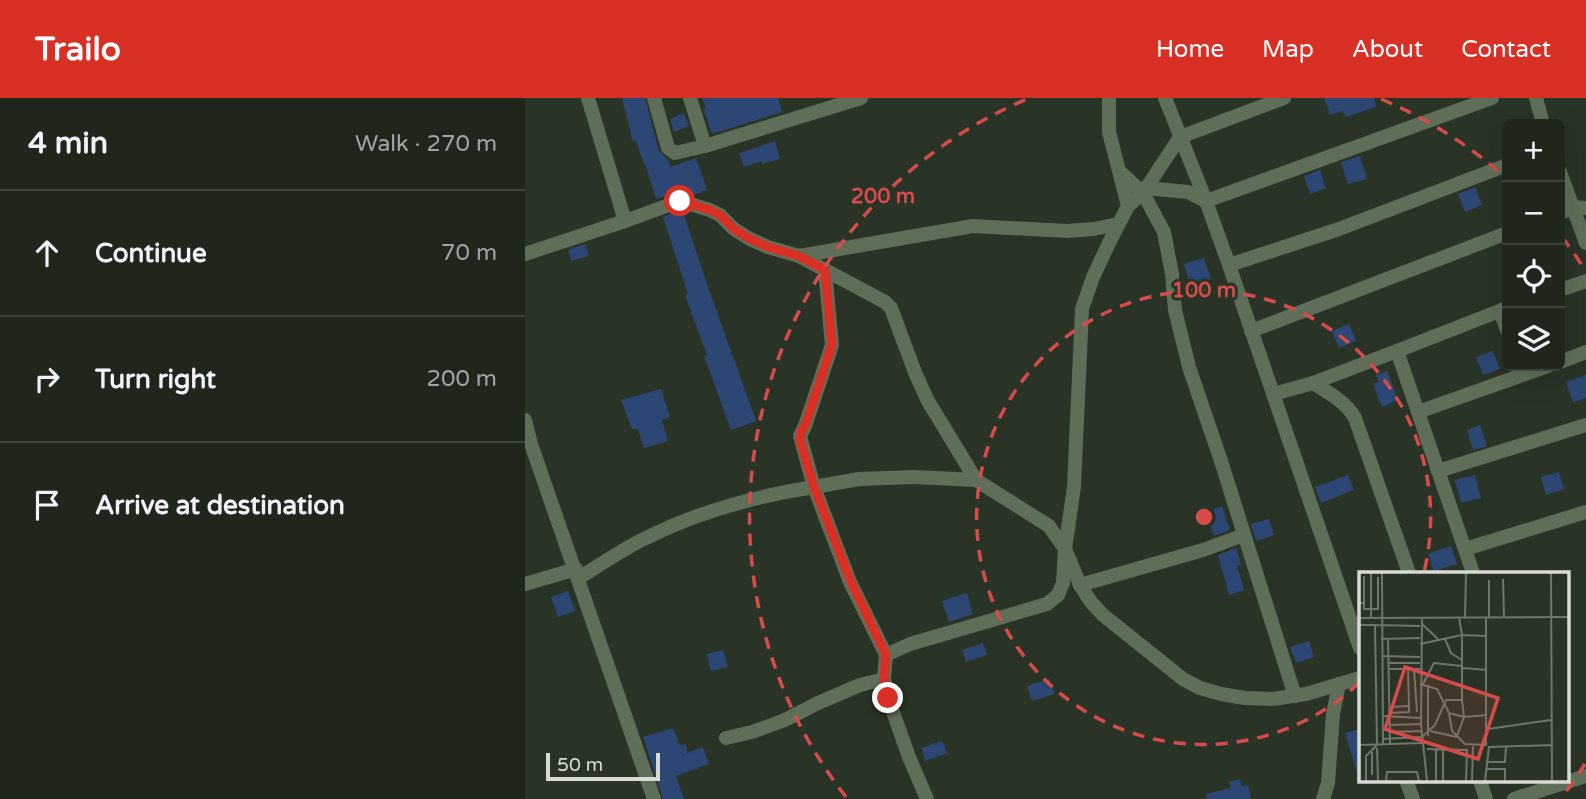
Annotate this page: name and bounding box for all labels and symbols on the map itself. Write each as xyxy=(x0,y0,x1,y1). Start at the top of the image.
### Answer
text: 200 m xyxy=(851,184,915,209)
route start xyxy=(664,185,695,216)
text: 100 m xyxy=(1172,278,1236,303)
centre of rings xyxy=(1192,505,1216,529)
inset map xyxy=(1359,572,1569,782)
route end xyxy=(872,682,903,713)
scale bar xyxy=(546,750,660,782)

